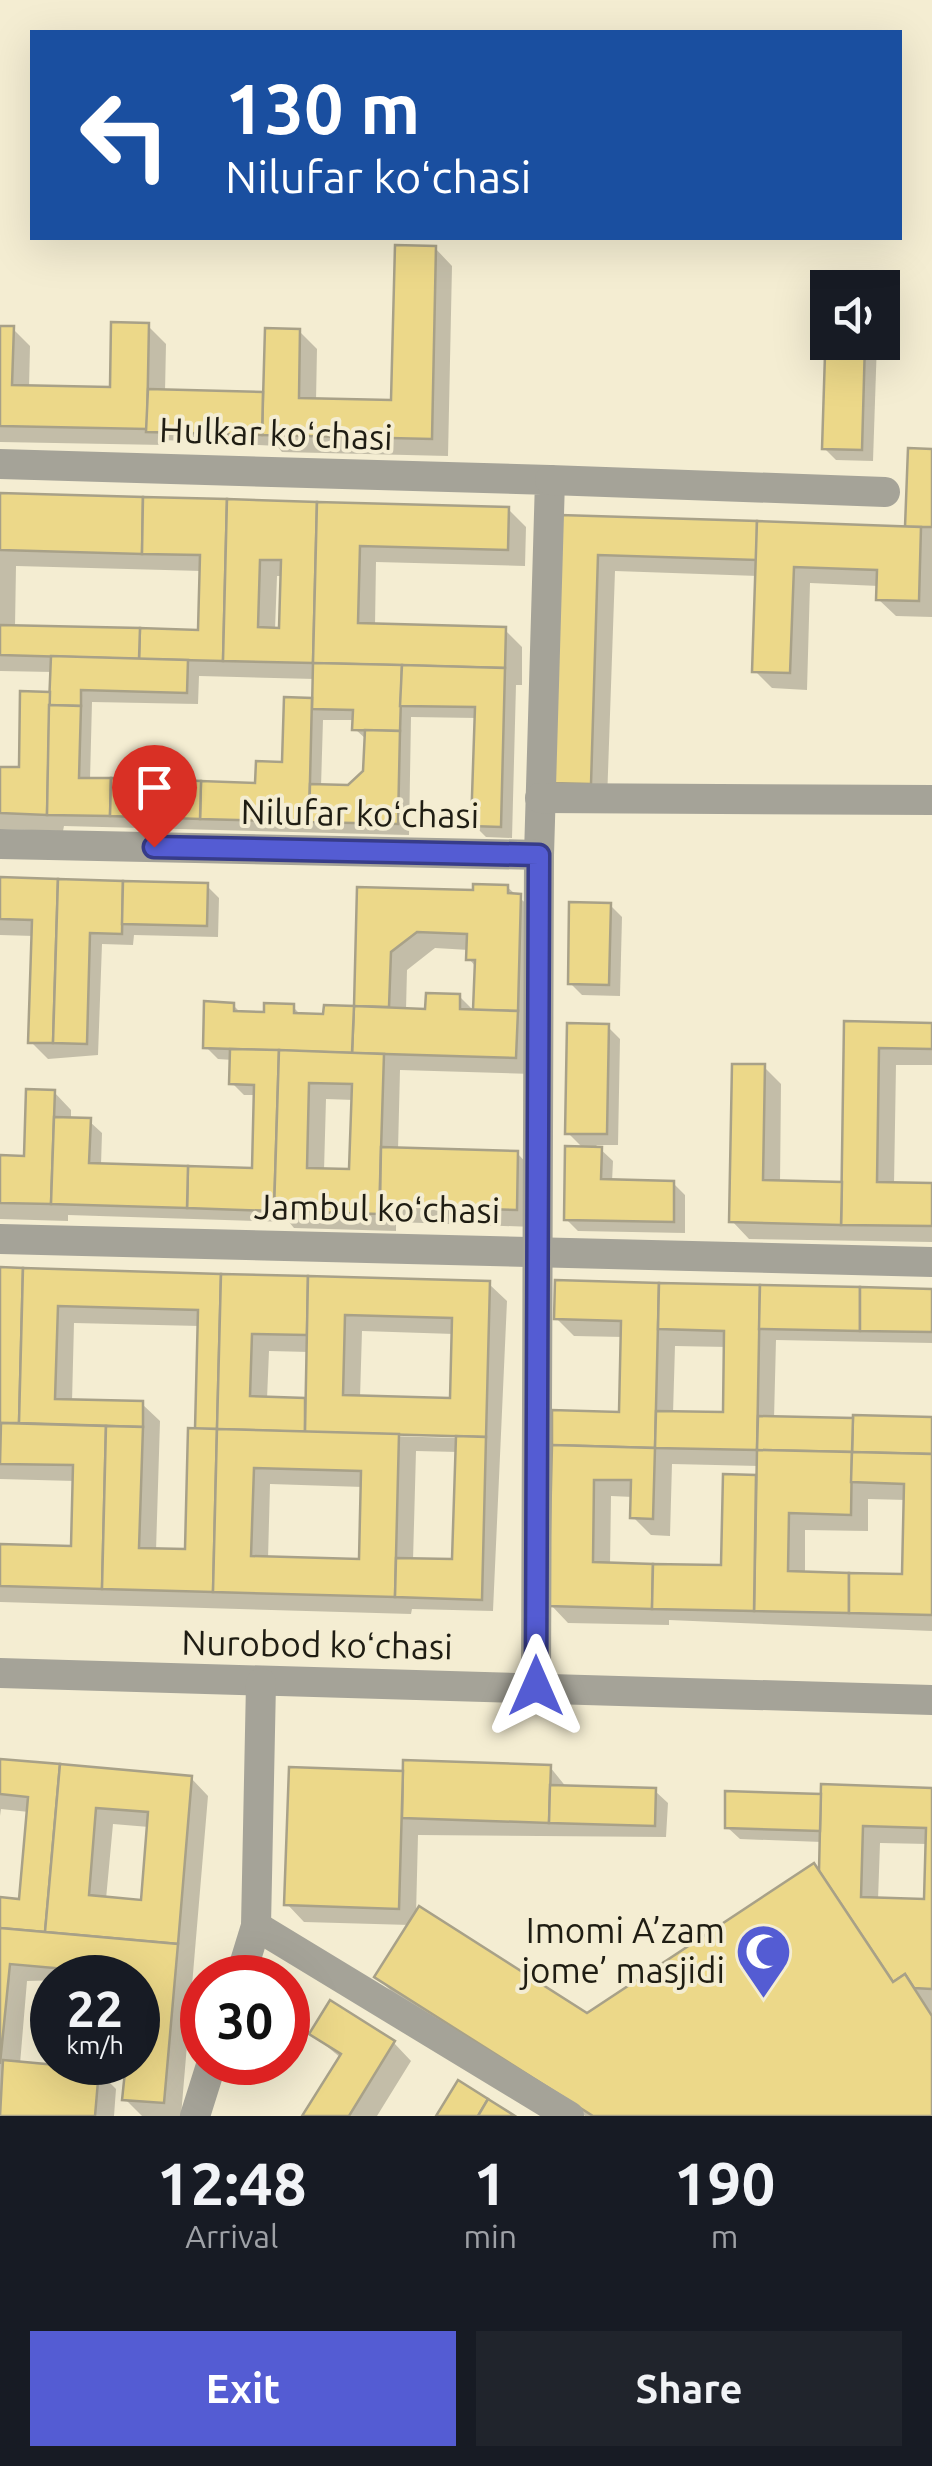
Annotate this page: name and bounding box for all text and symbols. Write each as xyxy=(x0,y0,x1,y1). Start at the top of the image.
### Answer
text: 130 m xyxy=(225,69,420,147)
icon: left xyxy=(60,70,190,200)
text: Nilufar koʻchasi xyxy=(225,151,532,202)
map controls xyxy=(810,270,900,360)
button: sound xyxy=(810,270,900,360)
street label: Hulkar koʻchasi xyxy=(159,409,393,457)
pin xyxy=(112,745,197,848)
icon: arrive xyxy=(127,760,182,815)
street label: Nilufar koʻchasi xyxy=(240,791,480,835)
street label: Jambul koʻchasi xyxy=(254,1186,500,1230)
street label: Nurobod koʻchasi xyxy=(181,1622,453,1666)
position arrow xyxy=(484,1634,588,1738)
place label: Imomi A’zam jome’ masjidi xyxy=(518,1910,725,1990)
mosque icon: Imomi A’zam jome’ masjidi xyxy=(734,1921,794,2000)
speed limit sign: 30 xyxy=(180,1955,310,2085)
text: 22 xyxy=(67,1980,123,2036)
text: km/h xyxy=(66,2031,124,2059)
text: 12:48 xyxy=(157,2149,307,2216)
text: 1 xyxy=(473,2149,507,2216)
text: 190 xyxy=(674,2149,775,2216)
text: Arrival xyxy=(185,2218,278,2254)
text: min xyxy=(463,2218,517,2254)
text: m xyxy=(711,2218,738,2254)
button: Exit xyxy=(30,2331,456,2446)
button: Share xyxy=(476,2331,902,2446)

